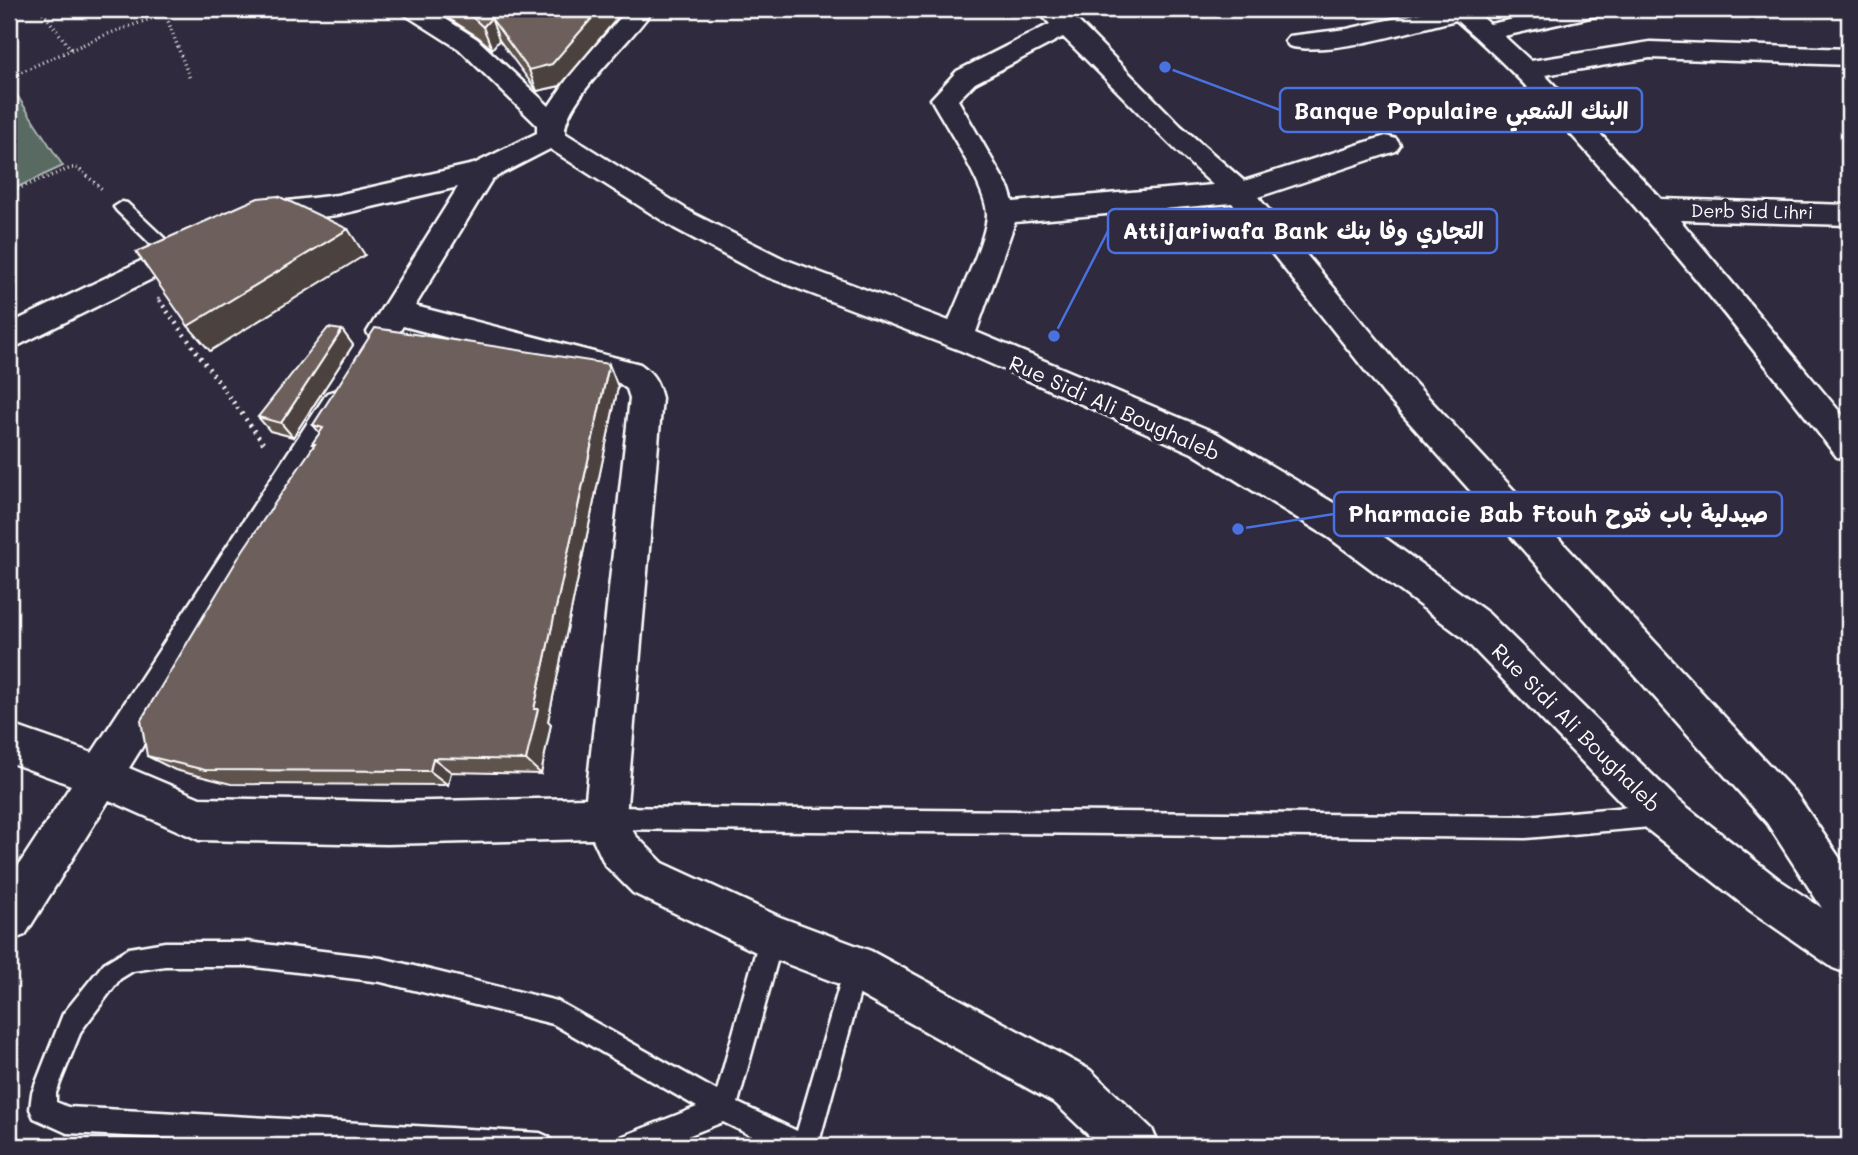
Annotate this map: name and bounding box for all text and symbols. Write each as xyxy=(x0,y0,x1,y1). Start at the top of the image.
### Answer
callout: Banque Populaire البنك الشعبي xyxy=(1280,88,1642,132)
text: Banque Populaire البنك الشعبي xyxy=(1294,95,1628,132)
street label: Derb Sid Lihri xyxy=(1691,198,1813,224)
callout: Attijariwafa Bank التجاري وفا بنك xyxy=(1108,209,1497,253)
text: Attijariwafa Bank التجاري وفا بنك xyxy=(1122,215,1484,249)
street label: Rue Sidi Ali Boughaleb xyxy=(1005,348,1225,466)
callout: Pharmacie Bab Ftouh صيدلية باب فتوح xyxy=(1334,492,1782,536)
text: Pharmacie Bab Ftouh صيدلية باب فتوح xyxy=(1348,498,1768,529)
street label: Rue Sidi Ali Boughaleb xyxy=(1487,637,1667,817)

